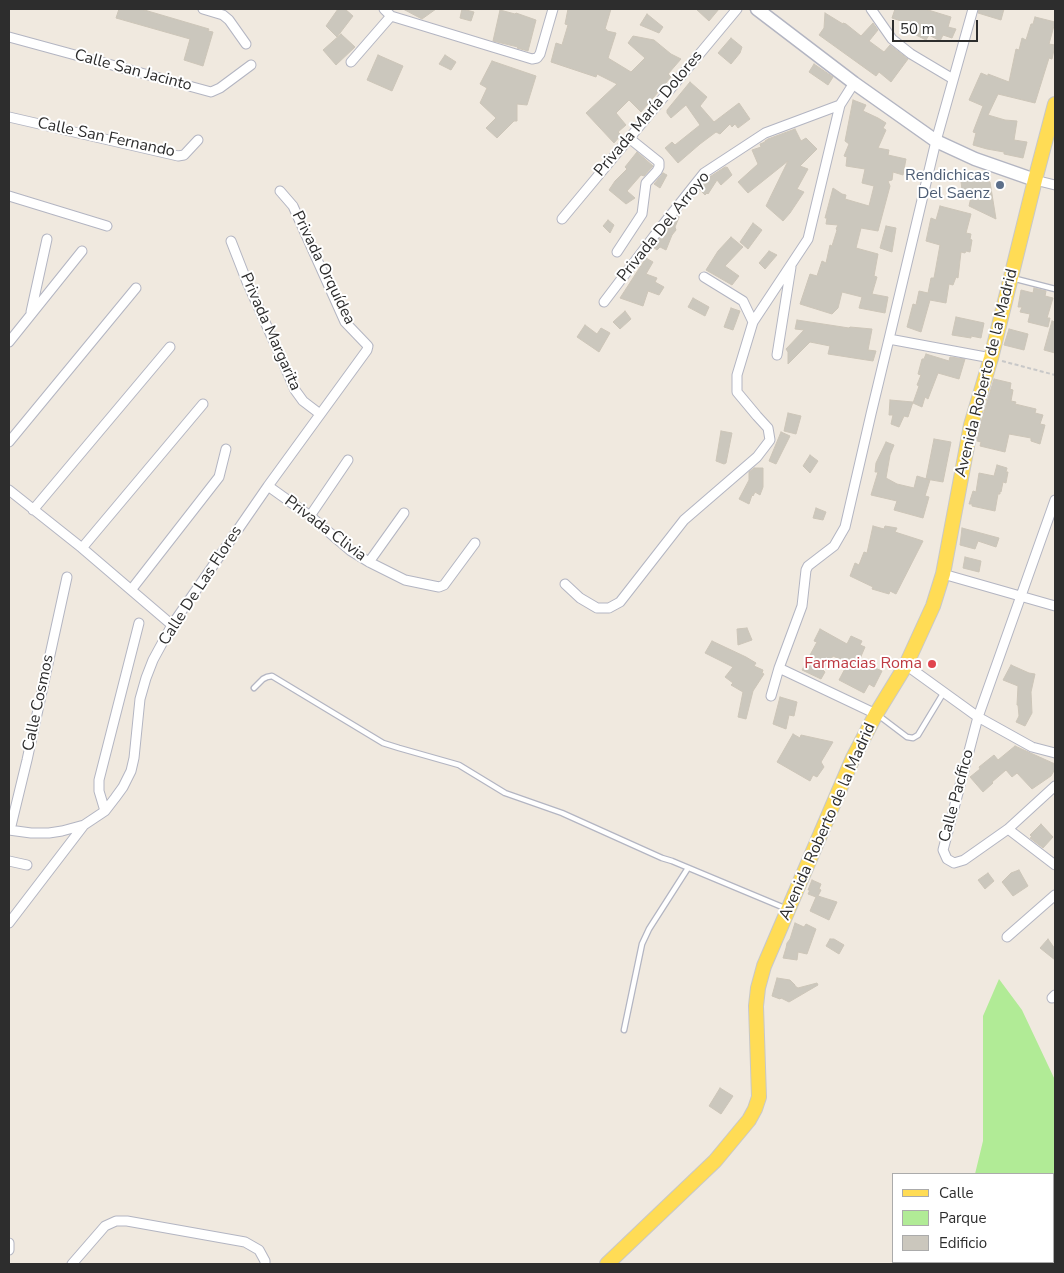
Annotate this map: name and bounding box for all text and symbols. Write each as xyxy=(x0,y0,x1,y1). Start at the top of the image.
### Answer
scale bar xyxy=(894,10,980,42)
text: 50 m xyxy=(900,19,935,39)
street label: Calle San Jacinto xyxy=(72,46,194,96)
street label: Privada María Dolores xyxy=(591,47,707,181)
street label: Calle San Fernando xyxy=(35,114,177,162)
place label: Rendichicas Del Saenz xyxy=(905,166,990,204)
street label: Privada Del Arroyo xyxy=(614,168,714,286)
marker: Rendichicas Del Saenz xyxy=(994,179,1006,191)
street label: Privada Orquídea xyxy=(287,208,359,328)
street label: Avenida Roberto de la Madrid xyxy=(952,267,1022,479)
street label: Privada Margarita xyxy=(235,270,305,394)
street label: Privada Clivia xyxy=(280,492,370,566)
street label: Calle De Las Flores xyxy=(155,523,247,649)
street label: Calle Cosmos xyxy=(19,653,59,753)
place label: Farmacias Roma xyxy=(804,654,922,674)
marker: Farmacias Roma xyxy=(926,658,938,670)
street label: Avenida Roberto de la Madrid xyxy=(776,720,880,924)
street label: Calle Pacífico xyxy=(935,747,979,845)
legend xyxy=(892,1173,1054,1263)
text: Calle xyxy=(939,1183,974,1203)
text: Parque xyxy=(939,1208,987,1228)
text: Edificio xyxy=(939,1233,987,1253)

